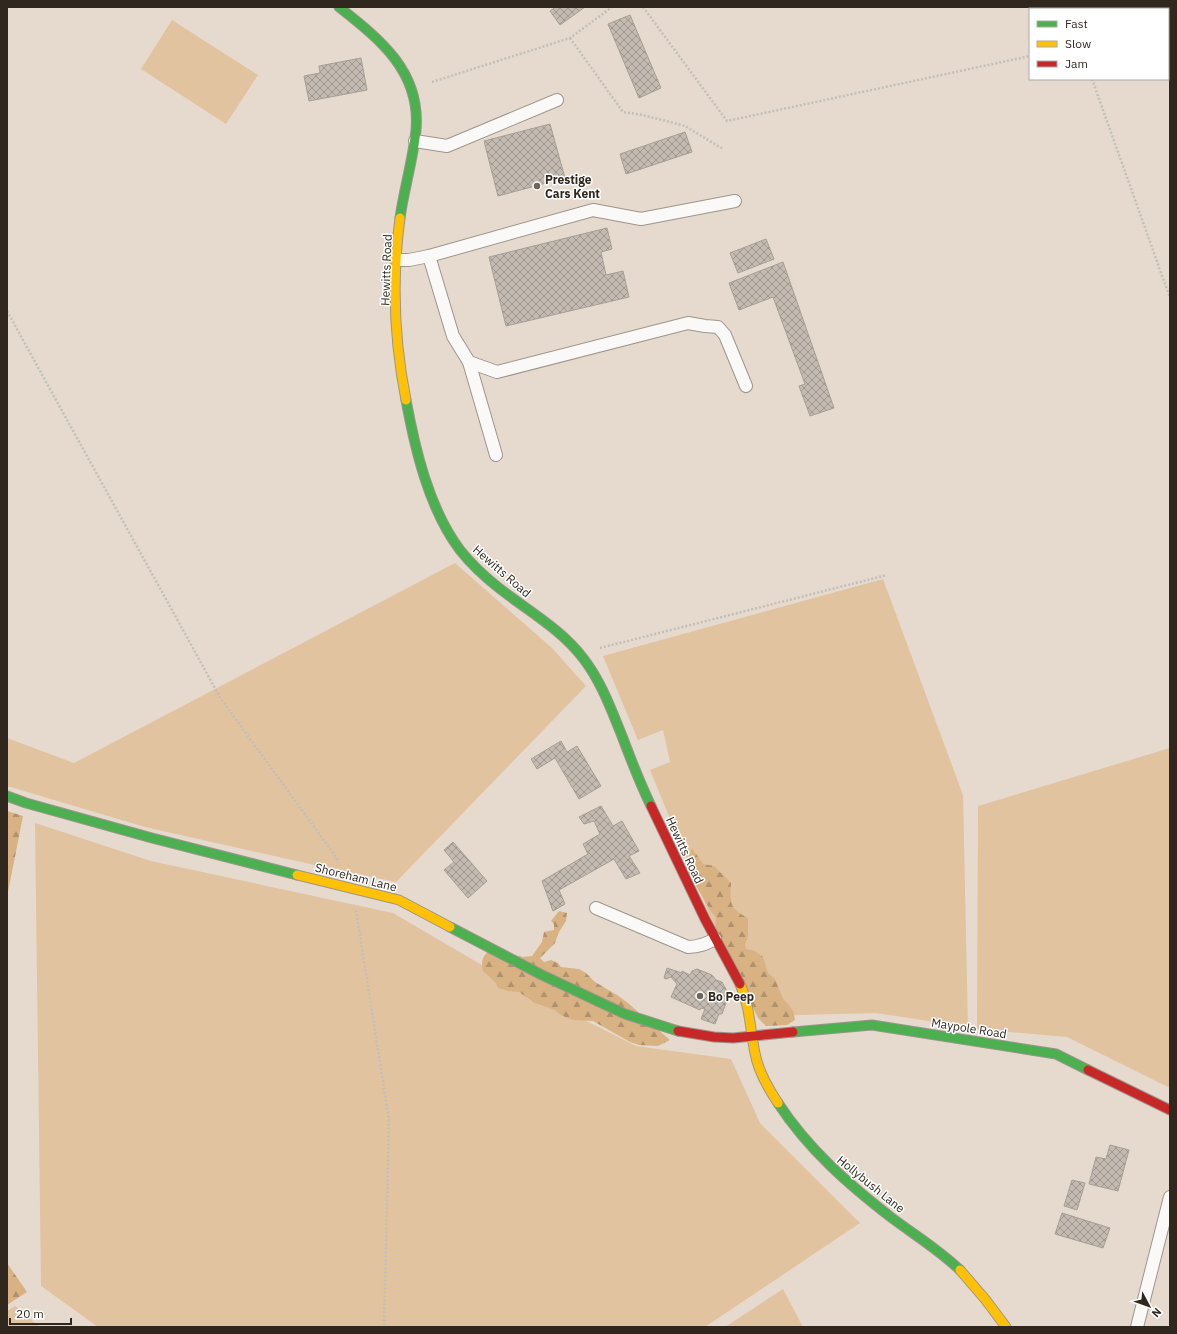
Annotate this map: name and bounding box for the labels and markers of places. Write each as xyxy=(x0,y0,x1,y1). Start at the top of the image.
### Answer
place label: Prestige Cars Kent xyxy=(545,172,600,201)
marker: Prestige Cars Kent xyxy=(532,181,542,191)
place label: Bo Peep xyxy=(708,989,754,1004)
marker: Bo Peep xyxy=(695,991,705,1001)

